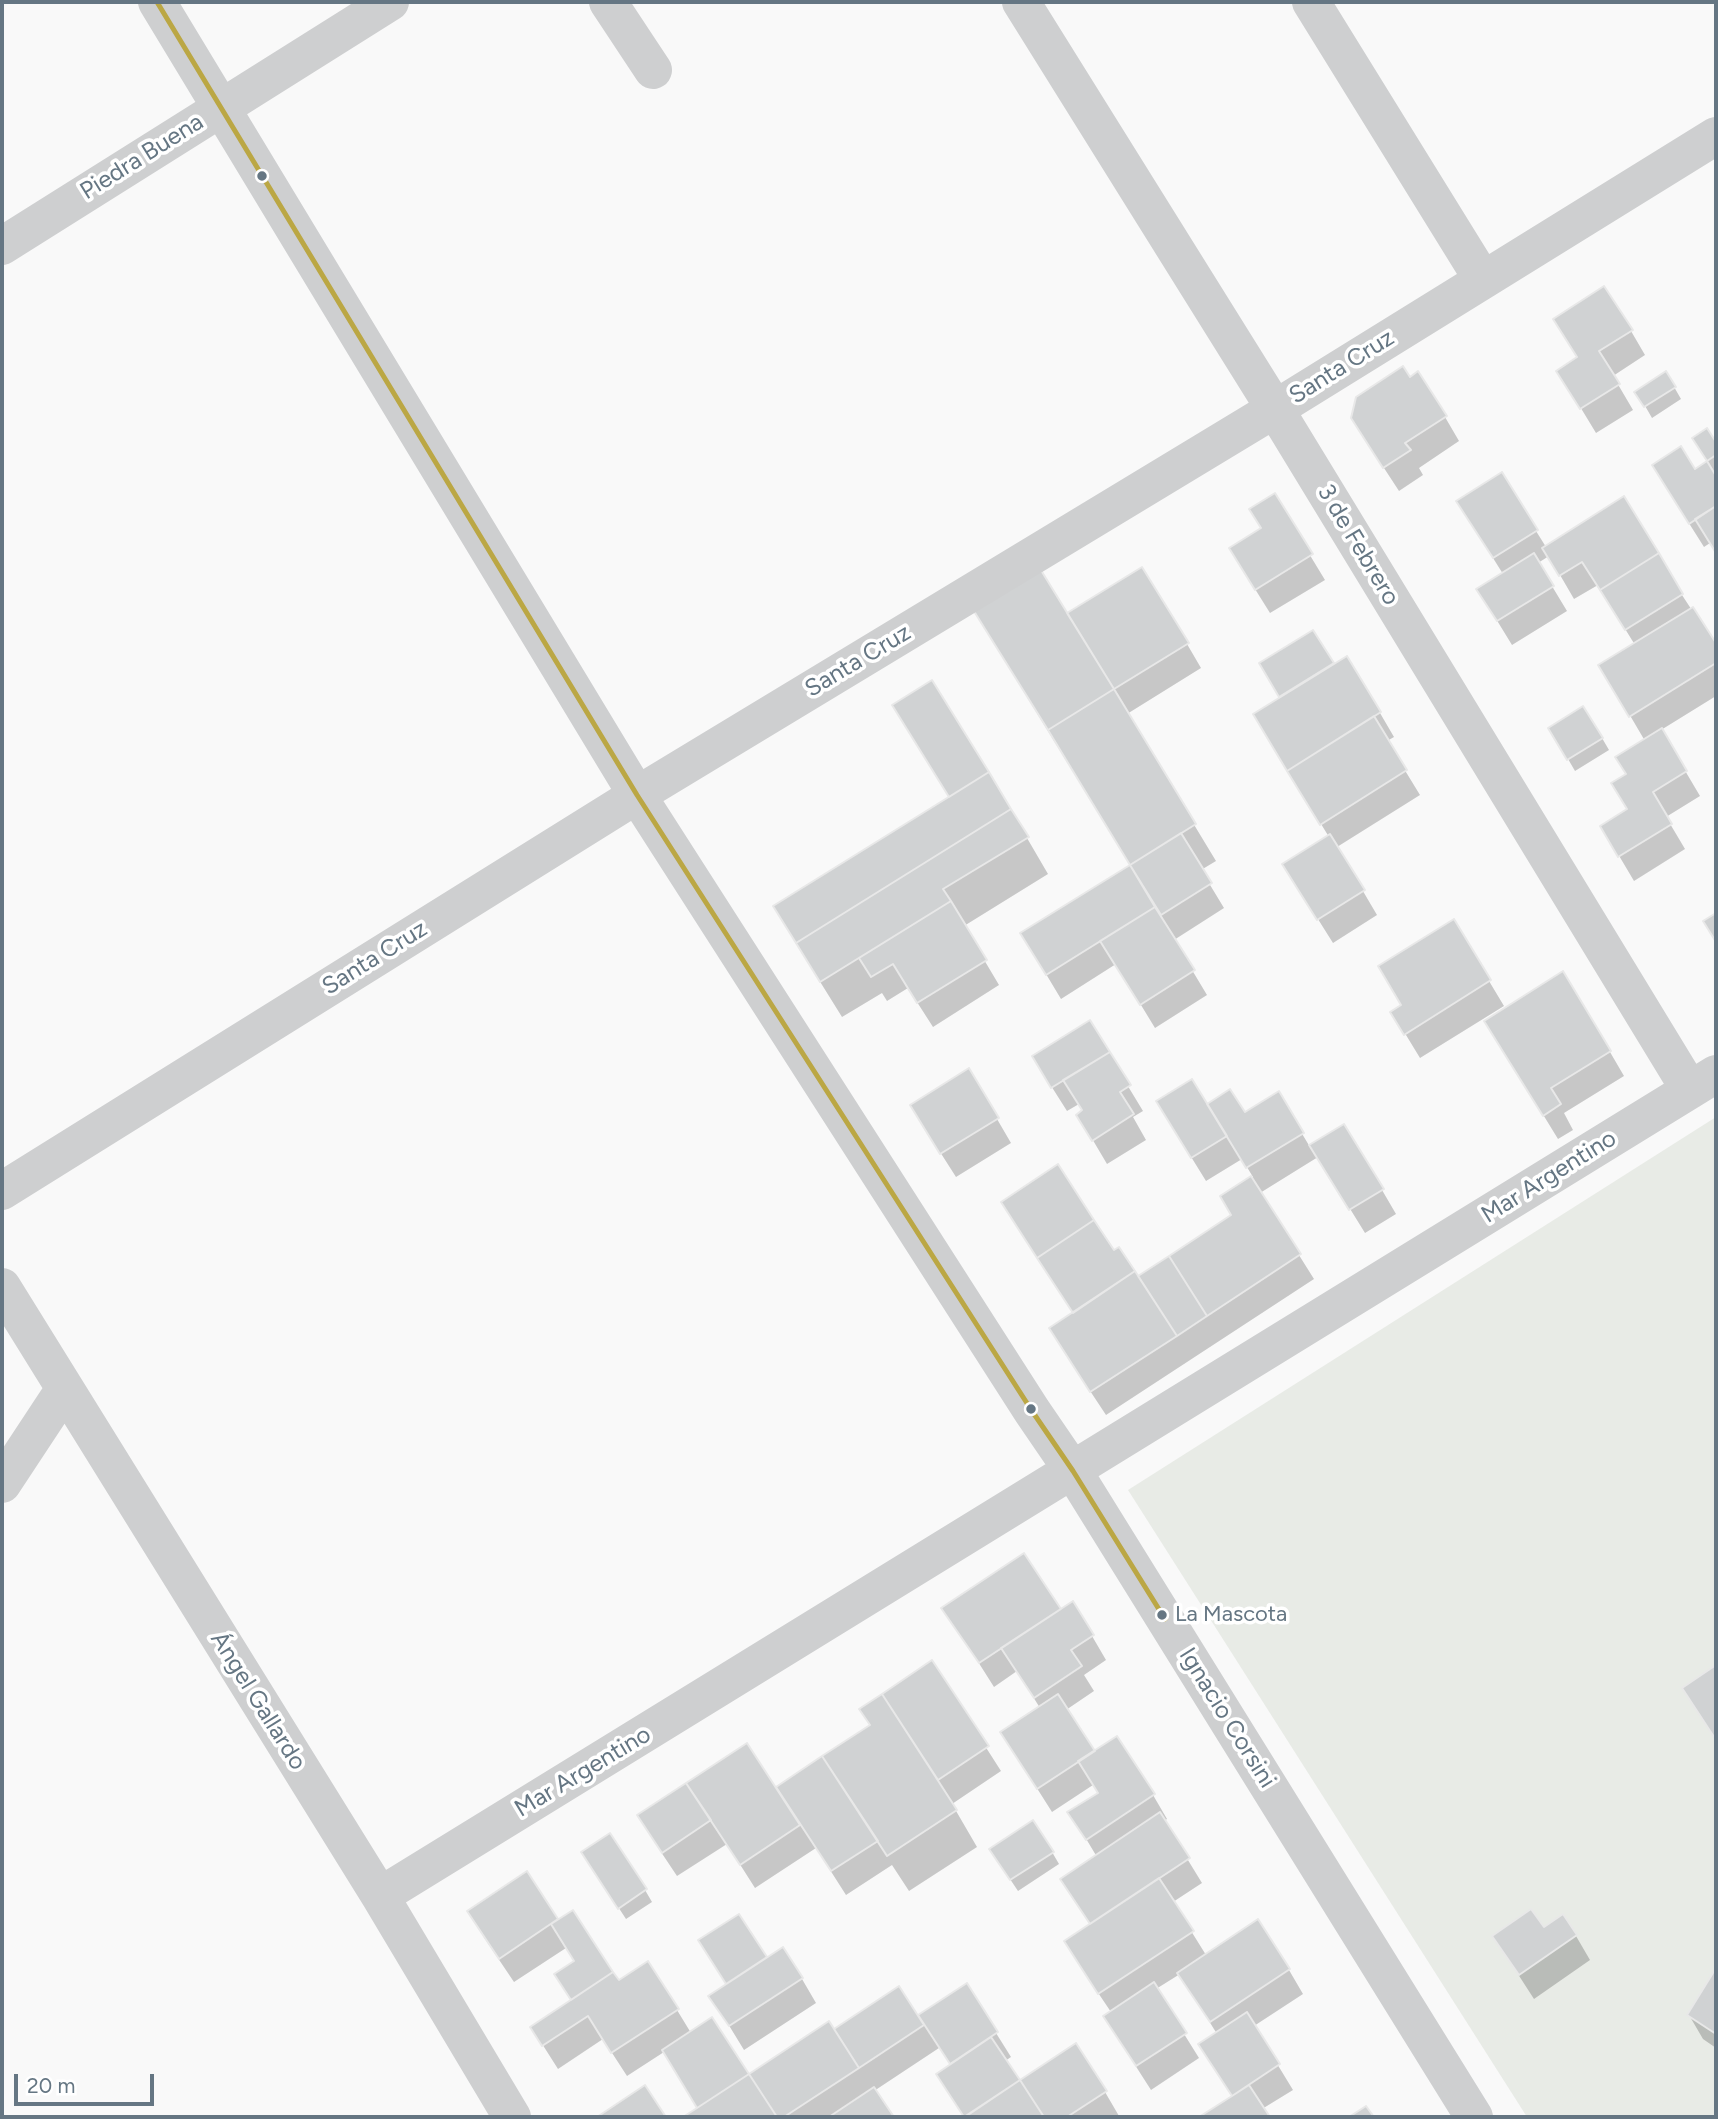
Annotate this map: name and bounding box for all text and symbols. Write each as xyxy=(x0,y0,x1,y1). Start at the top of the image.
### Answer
street label: Piedra Buena xyxy=(75,108,209,206)
unlabelled marker xyxy=(255,169,269,183)
street label: Santa Cruz xyxy=(1284,323,1400,411)
street label: 3 de Febrero xyxy=(1311,480,1405,610)
street label: Santa Cruz xyxy=(800,618,916,704)
street label: Santa Cruz xyxy=(317,914,433,1002)
street label: Mar Argentino xyxy=(1476,1124,1622,1230)
unlabelled marker xyxy=(1024,1402,1038,1416)
place label: La Mascota xyxy=(1175,1602,1287,1628)
marker: La Mascota xyxy=(1155,1608,1169,1622)
street label: Ángel Gallardo xyxy=(204,1627,312,1775)
street label: Ignacio Corsini xyxy=(1172,1643,1282,1793)
street label: Mar Argentino xyxy=(510,1720,656,1824)
scale bar xyxy=(18,2060,158,2104)
text: 20 m xyxy=(27,2073,75,2098)

